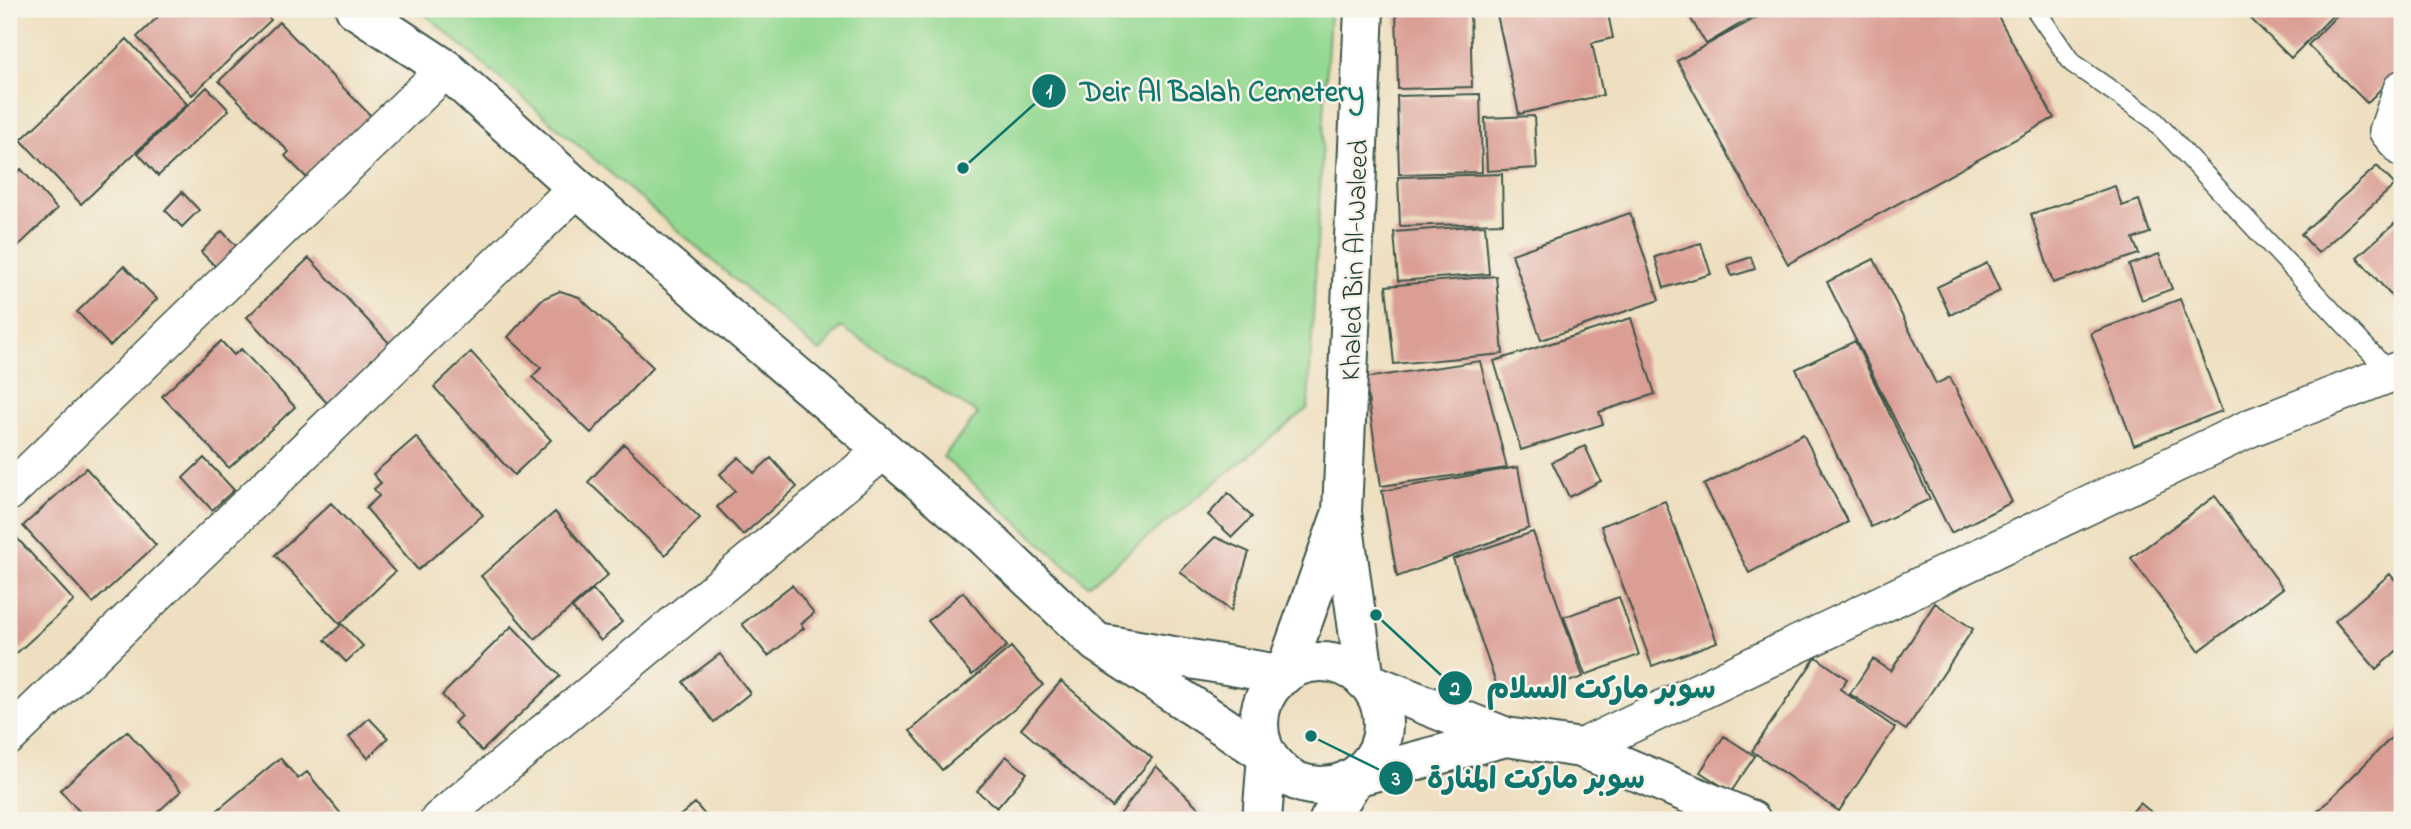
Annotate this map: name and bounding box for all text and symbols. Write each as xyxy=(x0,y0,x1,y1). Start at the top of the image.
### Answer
callout: Deir Al Balah Cemetery xyxy=(1031,65,1378,116)
text: Deir Al Balah Cemetery xyxy=(1078,72,1364,116)
text: 1 xyxy=(1046,78,1053,108)
street label: Khaled Bin Al-Waleed xyxy=(1332,138,1381,382)
callout: سوبر ماركت السلام xyxy=(1438,662,1730,713)
text: سوبر ماركت السلام xyxy=(1486,669,1716,713)
text: 2 xyxy=(1449,675,1461,705)
callout: سوبر ماركت المنارة xyxy=(1378,752,1659,803)
text: سوبر ماركت المنارة xyxy=(1427,759,1645,803)
text: 3 xyxy=(1391,765,1401,795)

